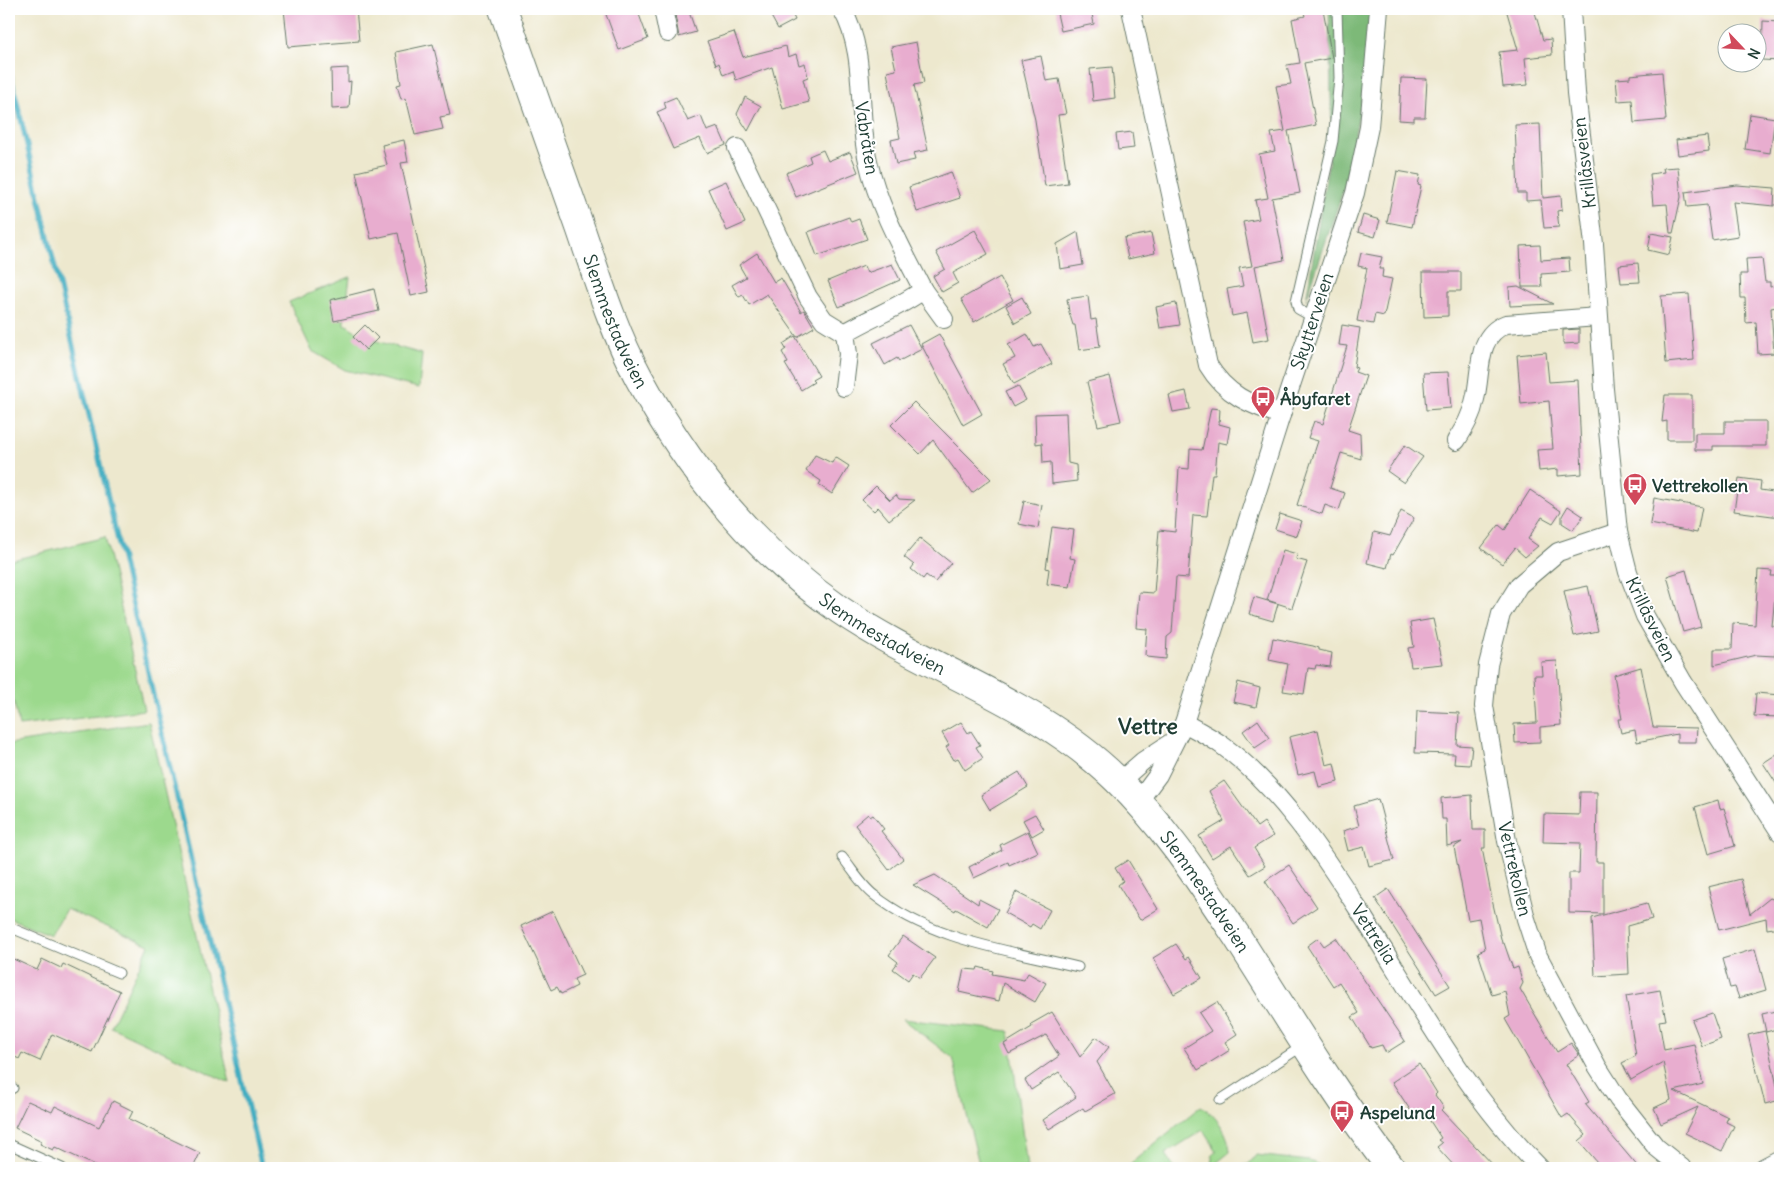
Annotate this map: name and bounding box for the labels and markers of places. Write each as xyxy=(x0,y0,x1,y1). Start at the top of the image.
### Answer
bus stop icon: Åbyfaret xyxy=(1250,385,1276,419)
place label: Åbyfaret xyxy=(1280,386,1351,410)
bus stop icon: Vettrekollen xyxy=(1622,472,1648,506)
place label: Vettrekollen xyxy=(1652,474,1749,497)
bus stop icon: Aspelund xyxy=(1329,1099,1355,1133)
place label: Aspelund xyxy=(1360,1101,1436,1124)

